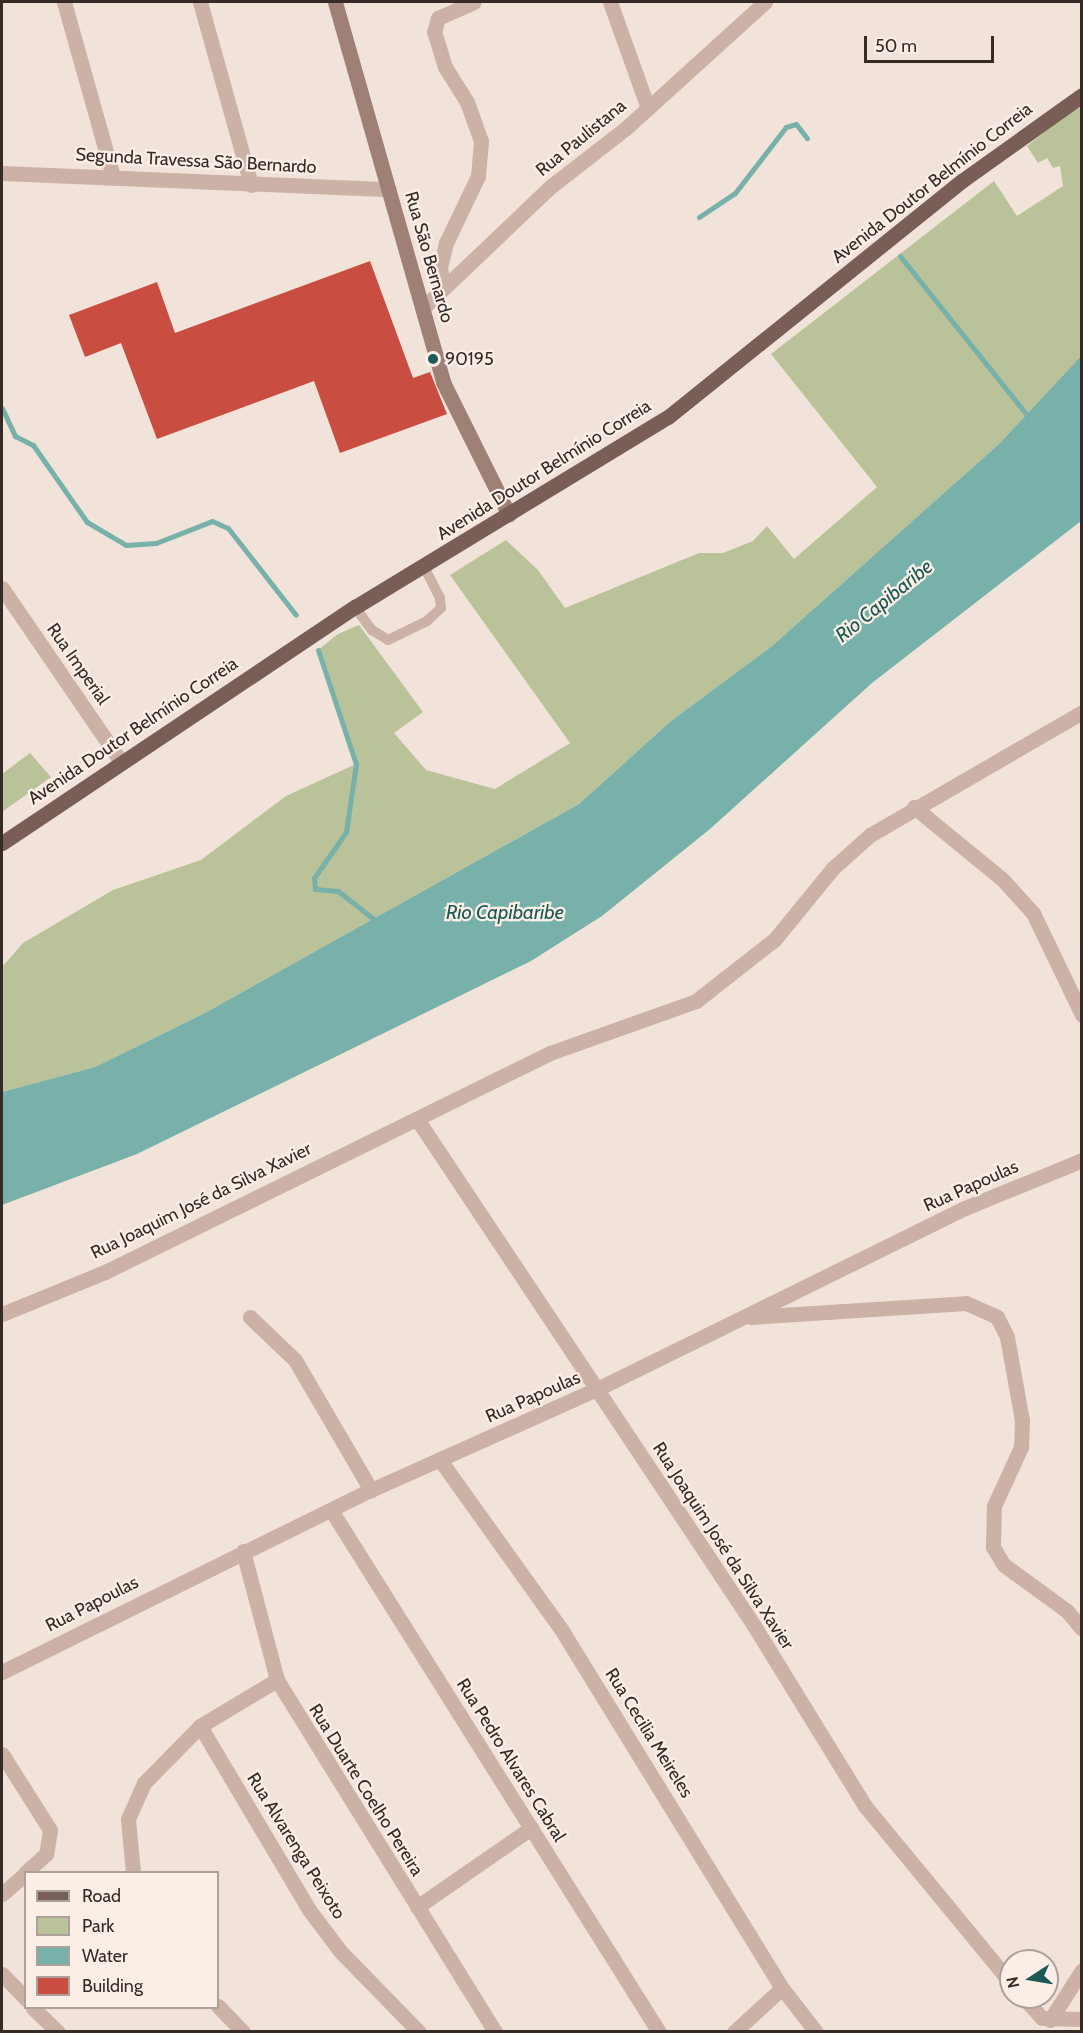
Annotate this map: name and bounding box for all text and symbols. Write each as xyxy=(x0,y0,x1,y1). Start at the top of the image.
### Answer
scale bar xyxy=(867,24,998,62)
text: 50 m xyxy=(875,35,917,57)
street label: Rua Paulistana xyxy=(532,95,630,181)
street label: Avenida Doutor Belmínio Correia xyxy=(828,98,1036,268)
street label: Segunda Travessa São Bernardo xyxy=(75,144,317,178)
street label: Rua São Bernardo xyxy=(400,189,458,325)
place label: 90195 xyxy=(445,348,494,370)
marker: 90195 xyxy=(426,352,440,366)
street label: Avenida Doutor Belmínio Correia xyxy=(433,395,655,545)
water label: Rio Capibaribe xyxy=(831,555,937,647)
street label: Rua Imperial xyxy=(42,619,114,709)
street label: Avenida Doutor Belmínio Correia xyxy=(24,653,242,809)
water label: Rio Capibaribe xyxy=(446,900,564,924)
street label: Rua Joaquim José da Silva Xavier xyxy=(87,1138,315,1264)
street label: Rua Papoulas xyxy=(920,1156,1022,1216)
street label: Rua Papoulas xyxy=(482,1367,584,1427)
street label: Rua Joaquim José da Silva Xavier xyxy=(648,1438,798,1654)
street label: Rua Papoulas xyxy=(42,1571,142,1637)
street label: Rua Cecilia Meireles xyxy=(600,1664,698,1802)
street label: Rua Pedro Alvares Cabral xyxy=(452,1674,570,1846)
street label: Rua Duarte Coelho Pereira xyxy=(304,1700,428,1880)
street label: Rua Alvarenga Peixoto xyxy=(242,1769,350,1923)
legend xyxy=(24,1871,219,2009)
text: Road xyxy=(82,1885,121,1907)
text: Park xyxy=(82,1915,114,1937)
text: Water xyxy=(82,1945,128,1967)
north arrow xyxy=(999,1949,1059,2009)
text: Building xyxy=(82,1975,143,1997)
text: N xyxy=(1002,1975,1023,1990)

